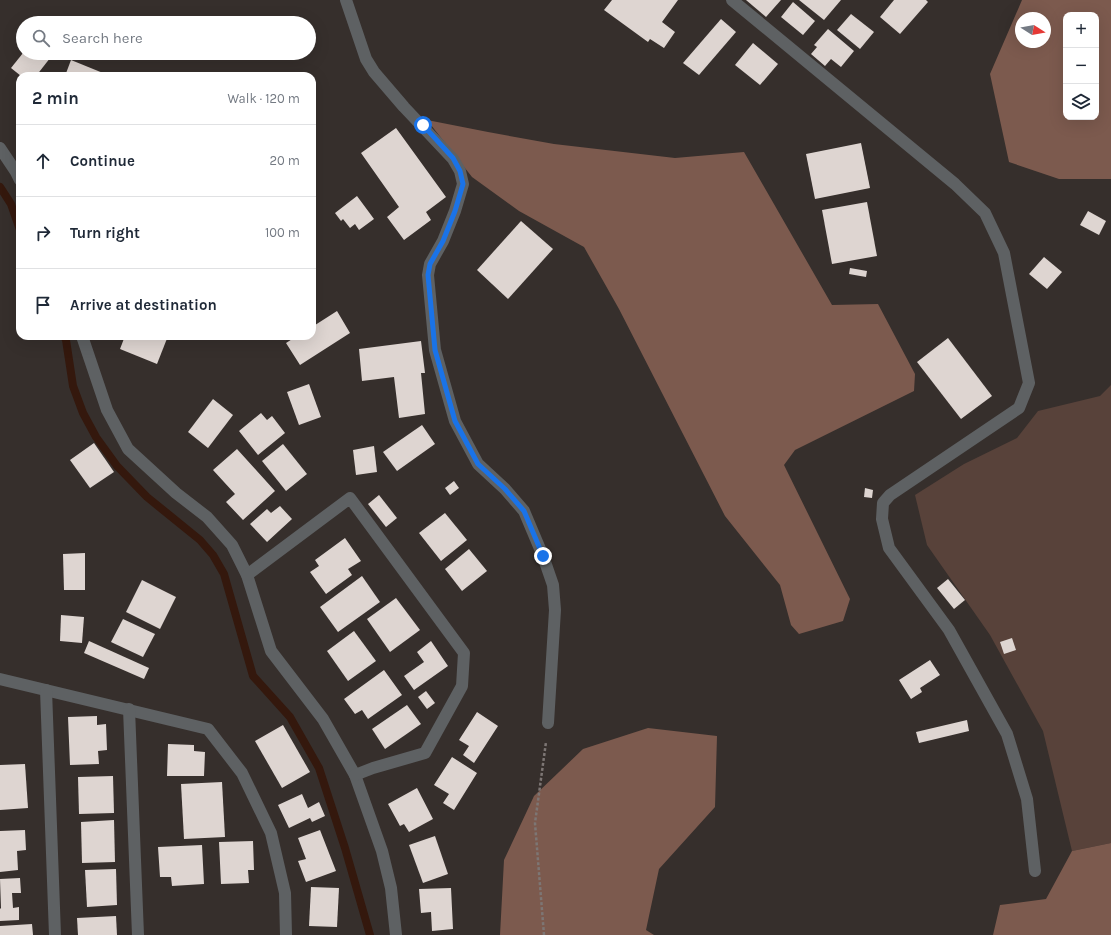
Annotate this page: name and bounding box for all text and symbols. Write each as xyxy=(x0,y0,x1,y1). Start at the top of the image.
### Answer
north arrow xyxy=(1015,12,1051,48)
map controls xyxy=(1063,12,1099,120)
button: + xyxy=(1063,12,1099,48)
search box xyxy=(16,16,316,60)
icon: search xyxy=(30,27,52,49)
text: Search here xyxy=(62,29,143,47)
button: − xyxy=(1063,48,1099,84)
button: layers xyxy=(1063,84,1099,120)
text: 2 min xyxy=(32,88,79,108)
text: Walk · 120 m xyxy=(227,91,300,106)
route start xyxy=(414,116,432,134)
icon: ahead xyxy=(32,150,54,172)
text: Continue xyxy=(70,152,135,170)
text: 20 m xyxy=(270,153,300,168)
icon: right xyxy=(32,222,54,244)
text: Turn right xyxy=(70,224,140,242)
text: 100 m xyxy=(265,225,300,240)
icon: arrive xyxy=(32,294,54,316)
text: Arrive at destination xyxy=(70,296,217,314)
route end xyxy=(534,547,552,565)

